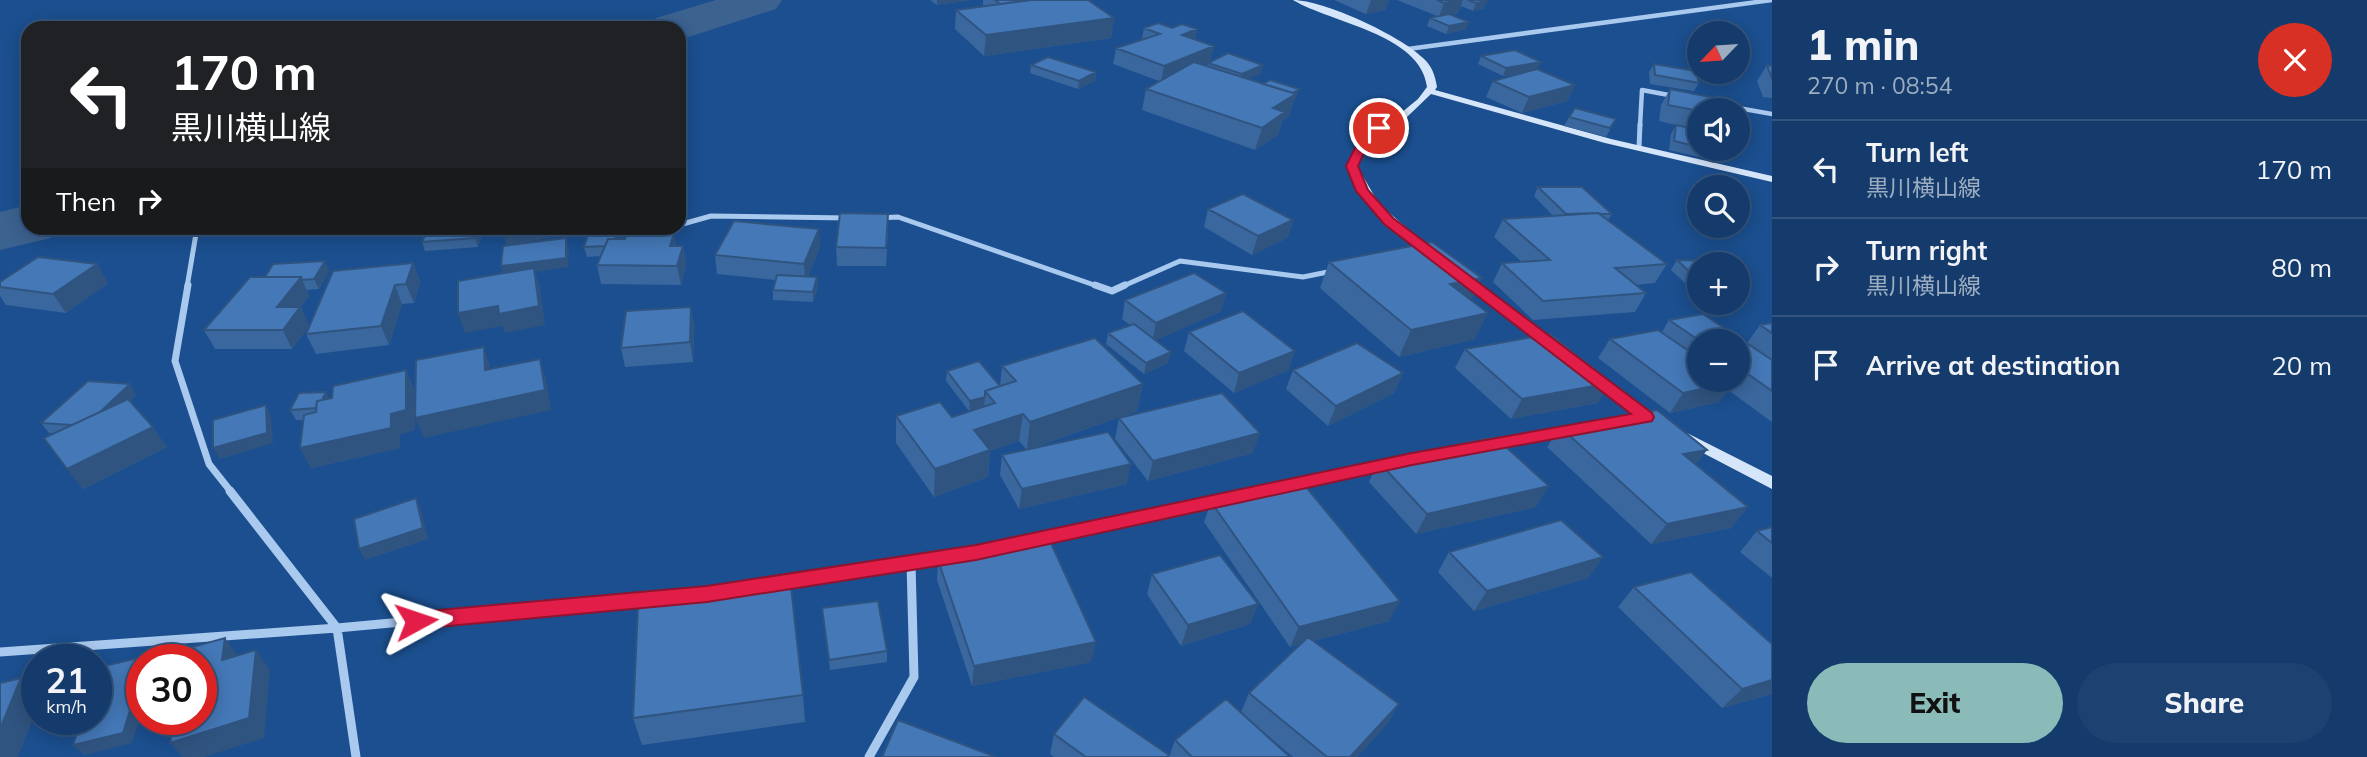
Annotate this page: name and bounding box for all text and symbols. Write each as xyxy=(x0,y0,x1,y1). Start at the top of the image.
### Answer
text: 1 min xyxy=(1807,18,1920,71)
north arrow xyxy=(1687,21,1750,84)
map controls xyxy=(1687,21,1750,392)
button: close xyxy=(2258,23,2332,97)
text: 170 m xyxy=(171,41,317,102)
icon: left xyxy=(56,49,147,140)
text: 270 m · 08:54 xyxy=(1807,71,1952,100)
pin xyxy=(1349,98,1409,158)
button: sound xyxy=(1687,98,1750,161)
text: 黒川横山線 xyxy=(171,107,331,147)
icon: arrive xyxy=(1360,109,1398,147)
text: Turn left xyxy=(1866,136,1968,169)
icon: left xyxy=(1807,150,1845,188)
text: 170 m xyxy=(2256,153,2332,186)
text: 黒川横山線 xyxy=(1866,173,1981,202)
button: search xyxy=(1687,175,1750,238)
icon: right xyxy=(130,182,168,220)
text: Then xyxy=(56,185,116,218)
text: Turn right xyxy=(1866,234,1987,267)
icon: right xyxy=(1807,248,1845,286)
text: 80 m xyxy=(2271,251,2332,284)
button: + xyxy=(1687,252,1750,315)
text: 黒川横山線 xyxy=(1866,271,1981,300)
button: − xyxy=(1687,329,1750,392)
icon: arrive xyxy=(1807,346,1845,384)
text: Arrive at destination xyxy=(1866,349,2121,382)
text: 20 m xyxy=(2271,349,2332,382)
position arrow xyxy=(379,584,453,658)
speed limit sign: 30 xyxy=(126,644,217,735)
text: 21 xyxy=(45,658,88,702)
button: Exit xyxy=(1807,663,2063,743)
button: Share xyxy=(2077,663,2332,743)
text: km/h xyxy=(46,695,87,718)

